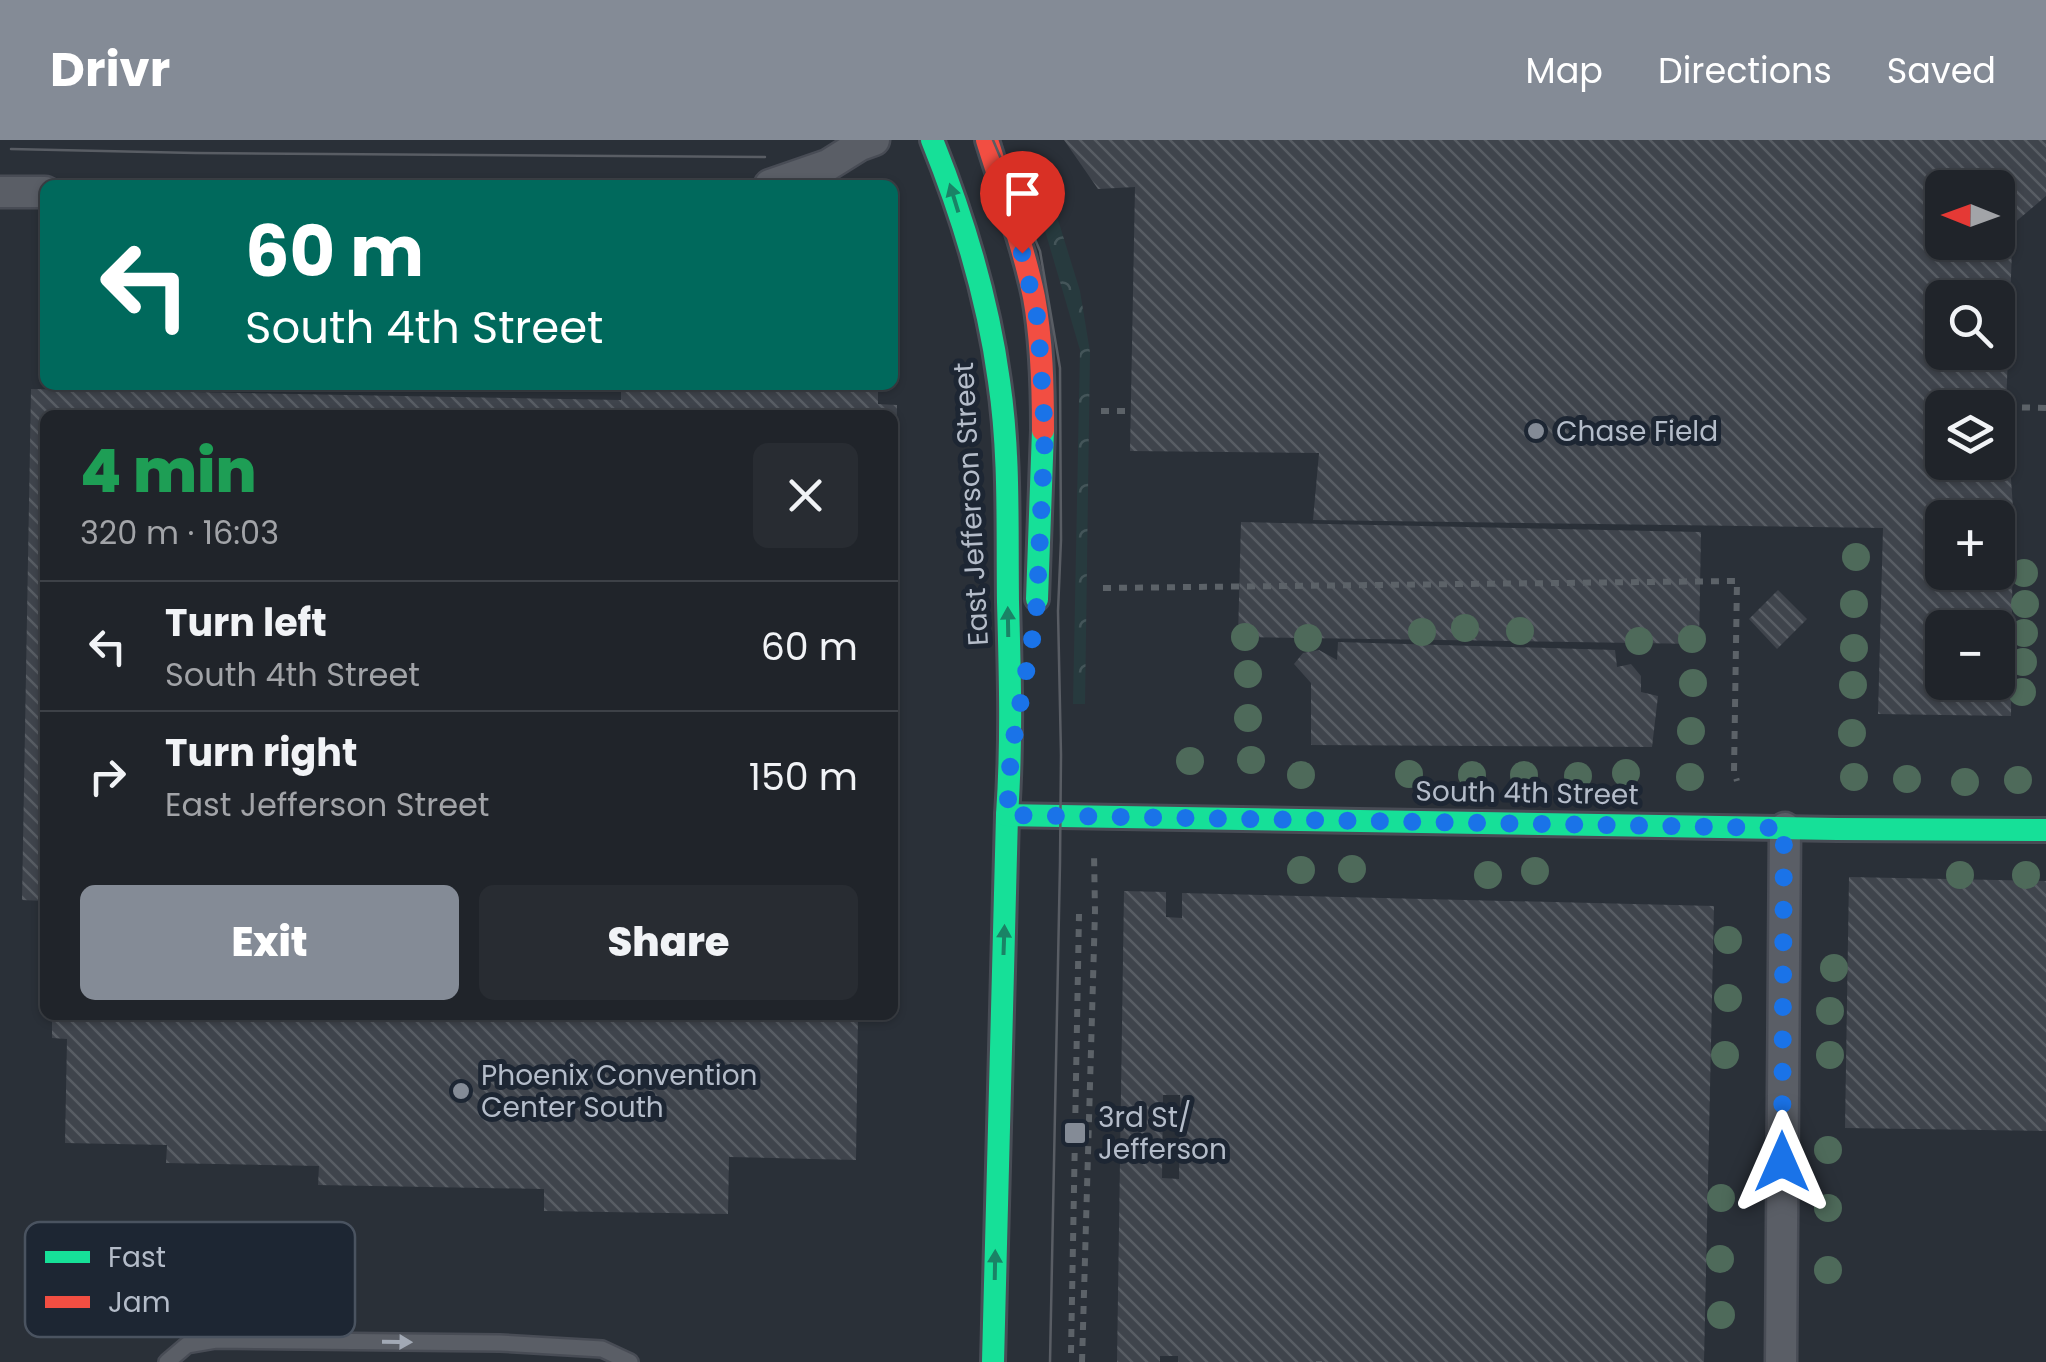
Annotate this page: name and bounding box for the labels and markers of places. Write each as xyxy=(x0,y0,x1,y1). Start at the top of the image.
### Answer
pin xyxy=(980,151,1065,254)
place label: Chase Field xyxy=(1556,412,1718,451)
marker: Chase Field xyxy=(1525,420,1547,442)
place label: Phoenix Convention Center South xyxy=(481,1056,757,1127)
marker: Phoenix Convention Center South xyxy=(450,1080,472,1102)
place label: 3rd St/ Jefferson xyxy=(1098,1098,1227,1169)
marker: 3rd St/ Jefferson xyxy=(1062,1120,1088,1146)

